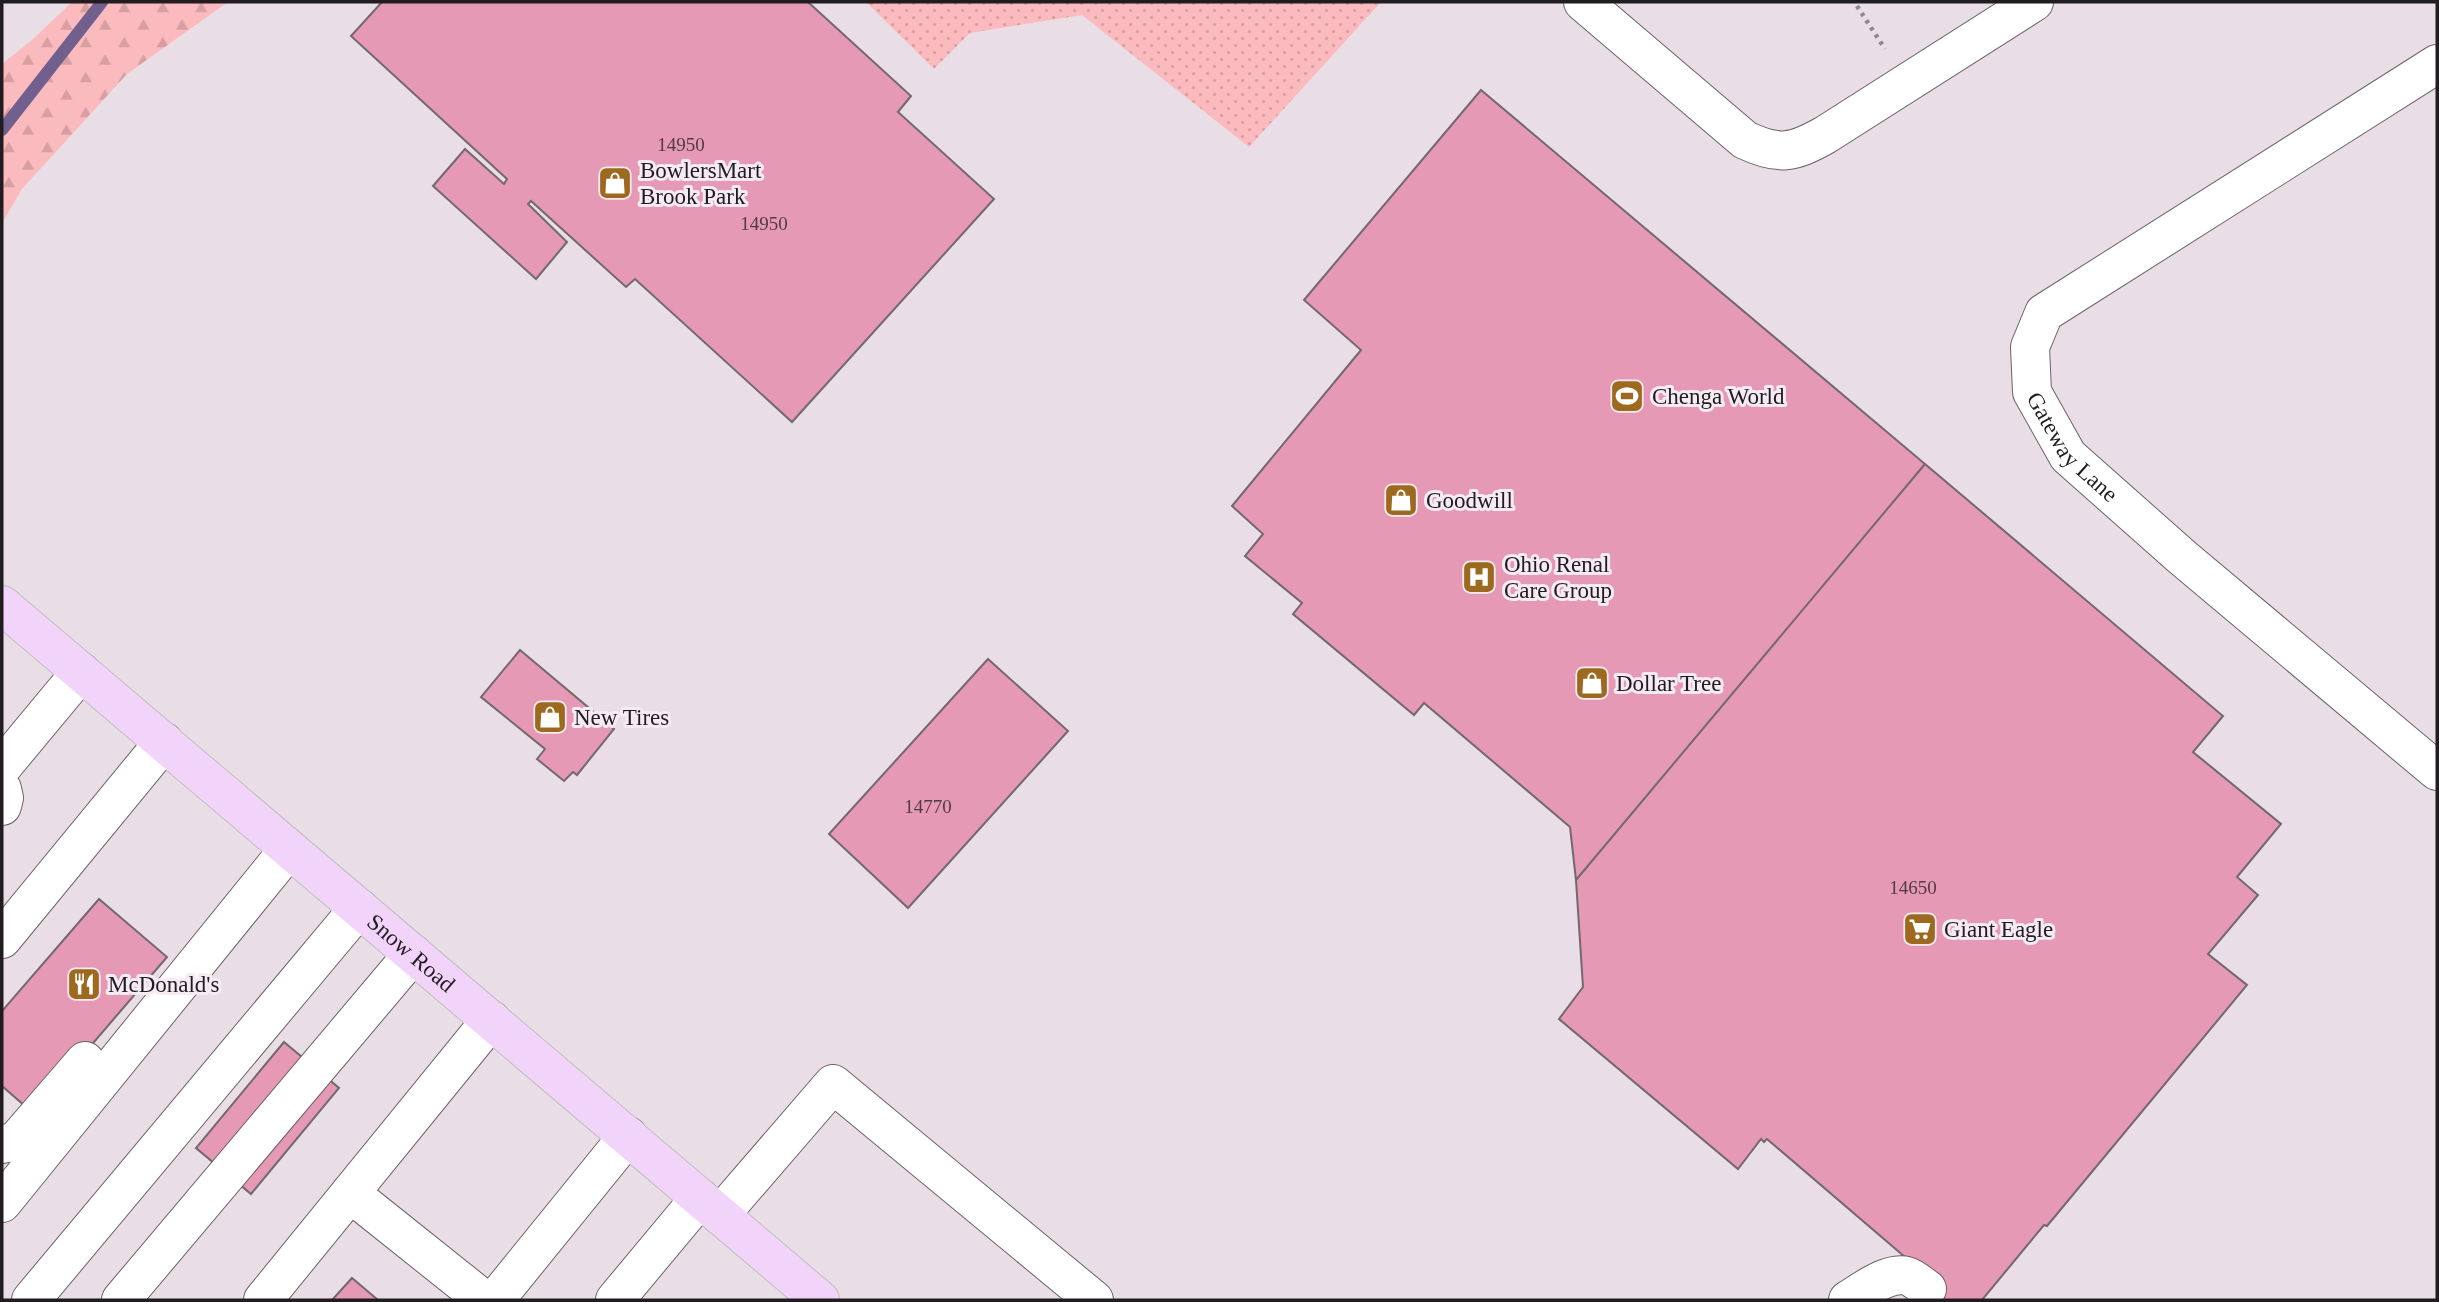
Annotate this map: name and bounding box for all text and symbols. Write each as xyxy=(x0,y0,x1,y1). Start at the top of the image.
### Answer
house number: 14950 xyxy=(657,134,705,155)
place label: BowlersMart Brook Park xyxy=(640,158,762,209)
shop icon: BowlersMart Brook Park xyxy=(596,164,634,202)
house number: 14950 xyxy=(740,213,788,234)
sports icon: Chenga World xyxy=(1608,377,1646,415)
place label: Chenga World xyxy=(1652,384,1785,409)
street label: Gateway Lane xyxy=(2022,388,2123,507)
shop icon: Goodwill xyxy=(1382,481,1420,519)
place label: Goodwill xyxy=(1426,488,1513,513)
place label: Ohio Renal Care Group xyxy=(1504,552,1612,603)
hospital icon: Ohio Renal Care Group xyxy=(1460,558,1498,596)
shop icon: Dollar Tree xyxy=(1573,664,1611,702)
place label: Dollar Tree xyxy=(1616,671,1721,696)
shop icon: New Tires xyxy=(531,698,569,736)
place label: New Tires xyxy=(574,705,669,730)
house number: 14770 xyxy=(904,796,952,817)
house number: 14650 xyxy=(1889,877,1937,898)
street label: Snow Road xyxy=(362,909,460,997)
supermarket icon: Giant Eagle xyxy=(1901,910,1939,948)
place label: Giant Eagle xyxy=(1944,917,2053,942)
restaurant icon: McDonald's xyxy=(65,965,103,1003)
place label: McDonald's xyxy=(108,972,220,997)

